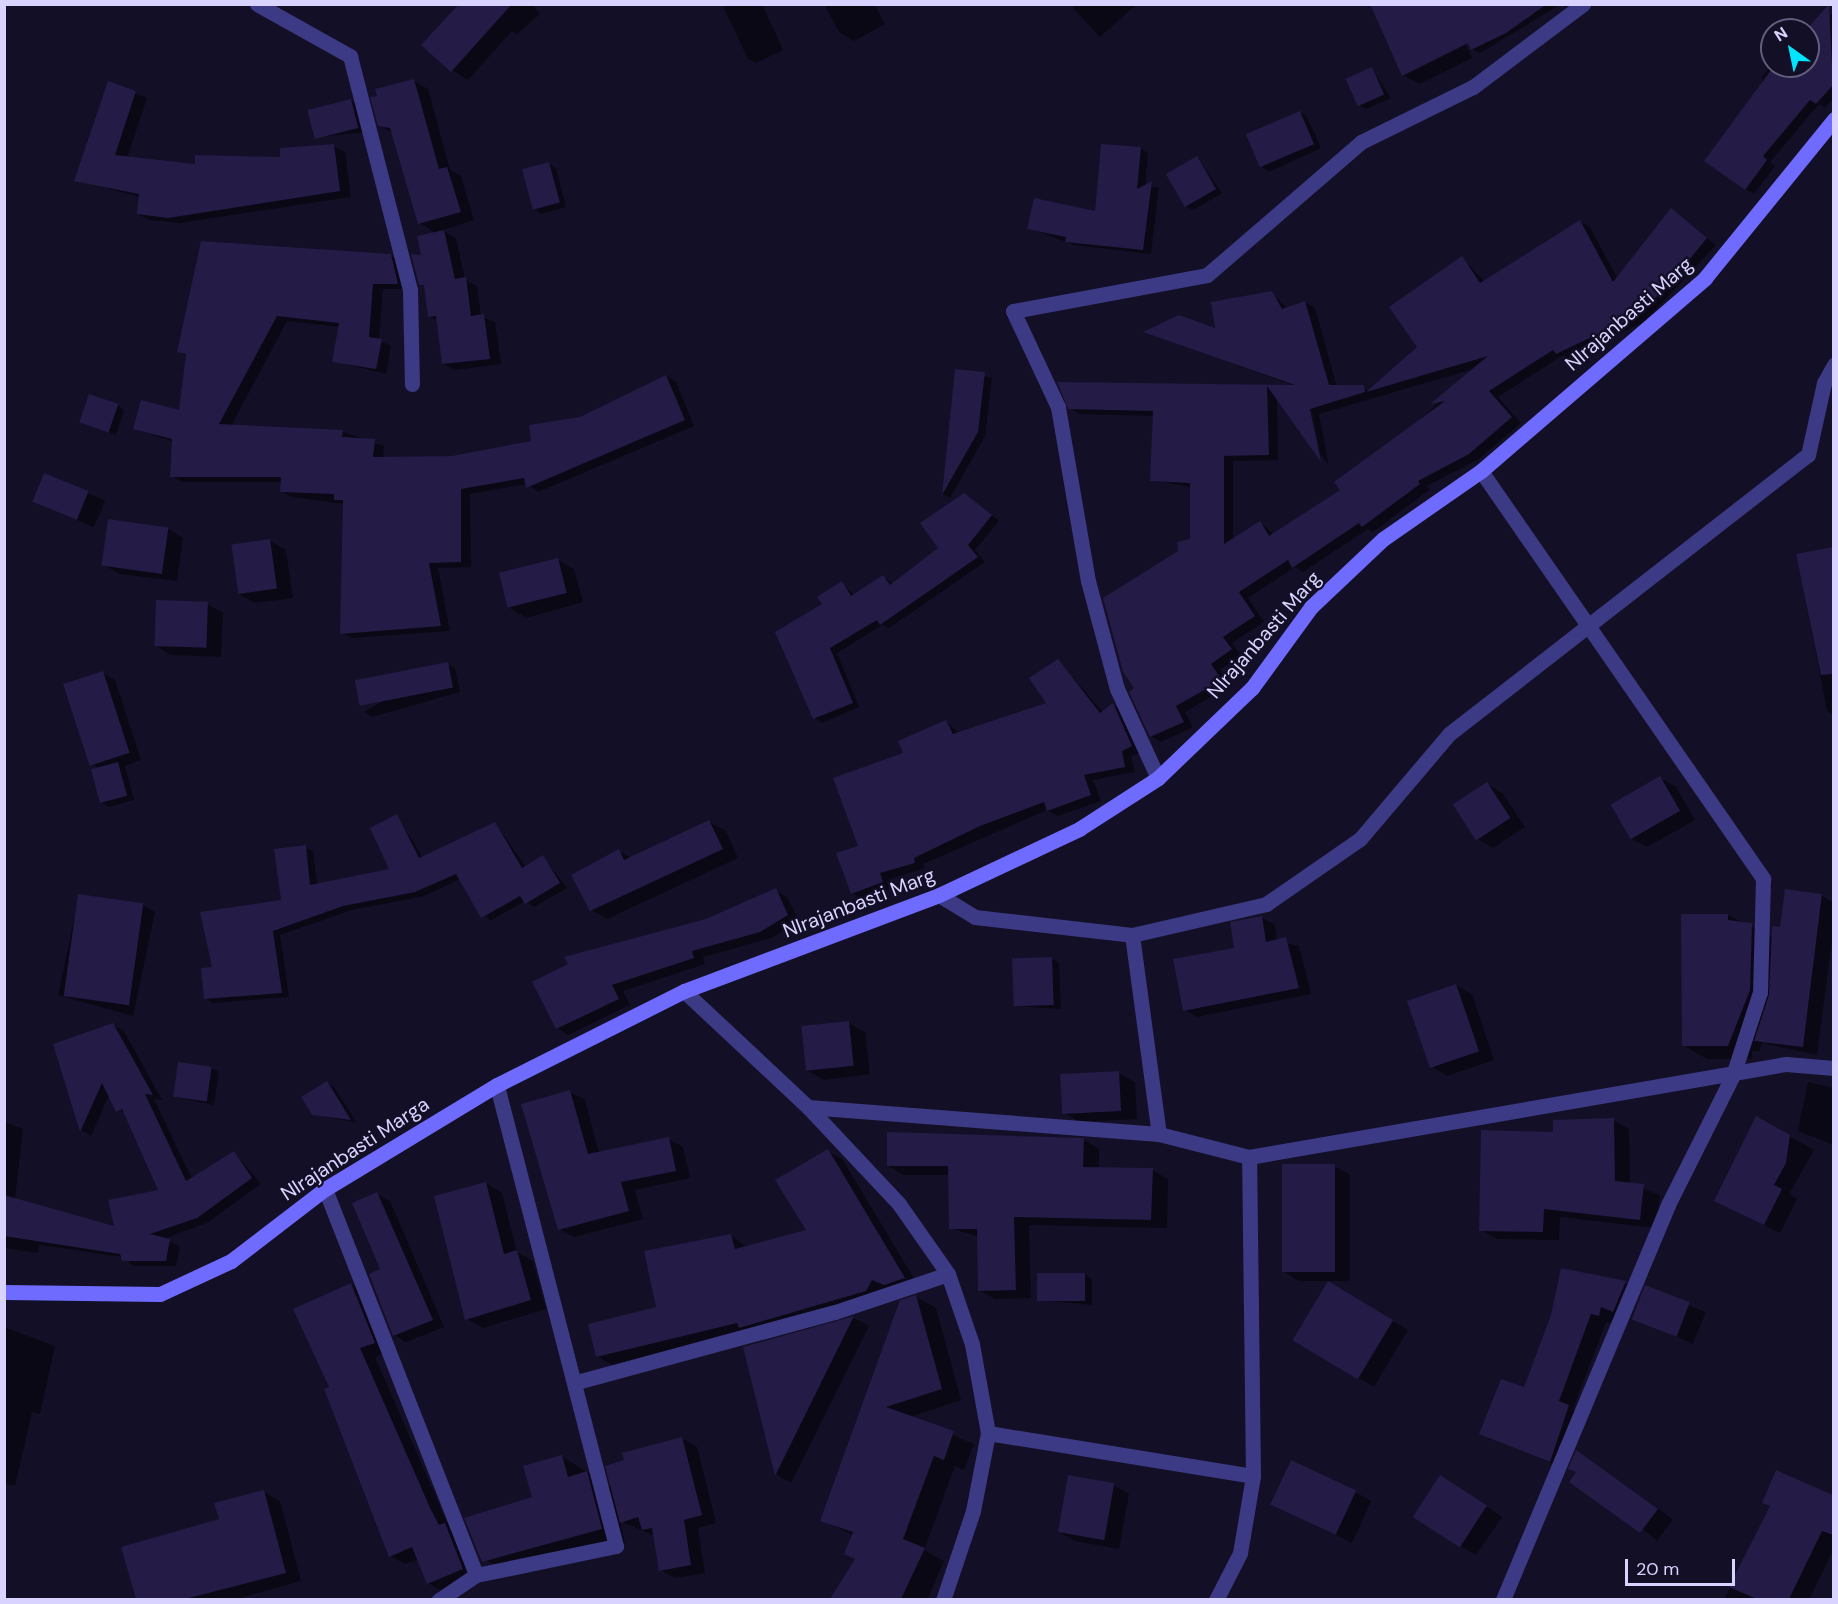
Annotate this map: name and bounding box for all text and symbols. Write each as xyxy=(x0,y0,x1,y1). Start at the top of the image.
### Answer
north arrow xyxy=(1760,18,1820,78)
text: N xyxy=(1770,22,1792,46)
street label: NIrajanbasti Marg xyxy=(1560,252,1698,376)
street label: NIrajanbasti Marg xyxy=(1202,566,1326,704)
street label: NIrajanbasti Marg xyxy=(780,863,938,943)
street label: NIrajanbasti Marga xyxy=(276,1092,434,1206)
scale bar xyxy=(1628,1547,1738,1585)
text: 20 m xyxy=(1636,1557,1679,1581)

